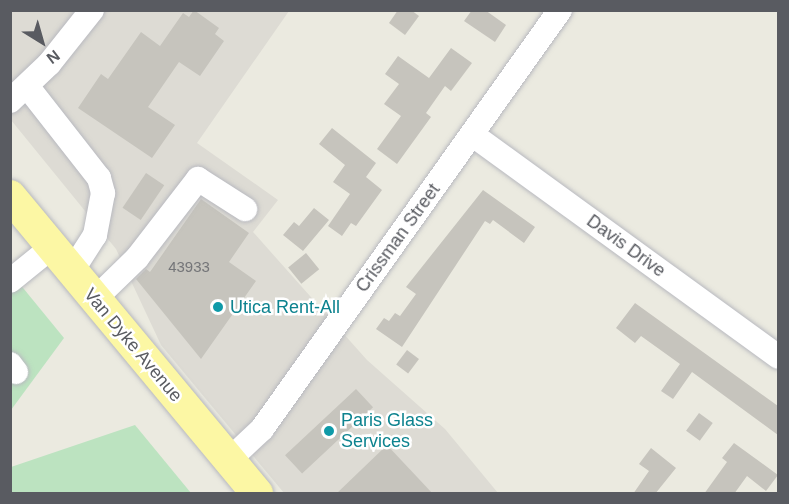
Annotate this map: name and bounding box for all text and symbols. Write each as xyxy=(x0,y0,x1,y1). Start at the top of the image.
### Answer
north arrow xyxy=(12,12,72,72)
text: N xyxy=(43,47,63,67)
street label: Crissman Street xyxy=(351,179,445,297)
street label: Davis Drive xyxy=(582,210,670,282)
house number: 43933 xyxy=(168,258,210,276)
street label: Van Dyke Avenue xyxy=(79,284,187,406)
place label: Utica Rent-All xyxy=(230,296,340,318)
marker: Utica Rent-All xyxy=(211,300,225,314)
place label: Paris Glass Services xyxy=(341,410,433,452)
marker: Paris Glass Services xyxy=(322,424,336,438)

